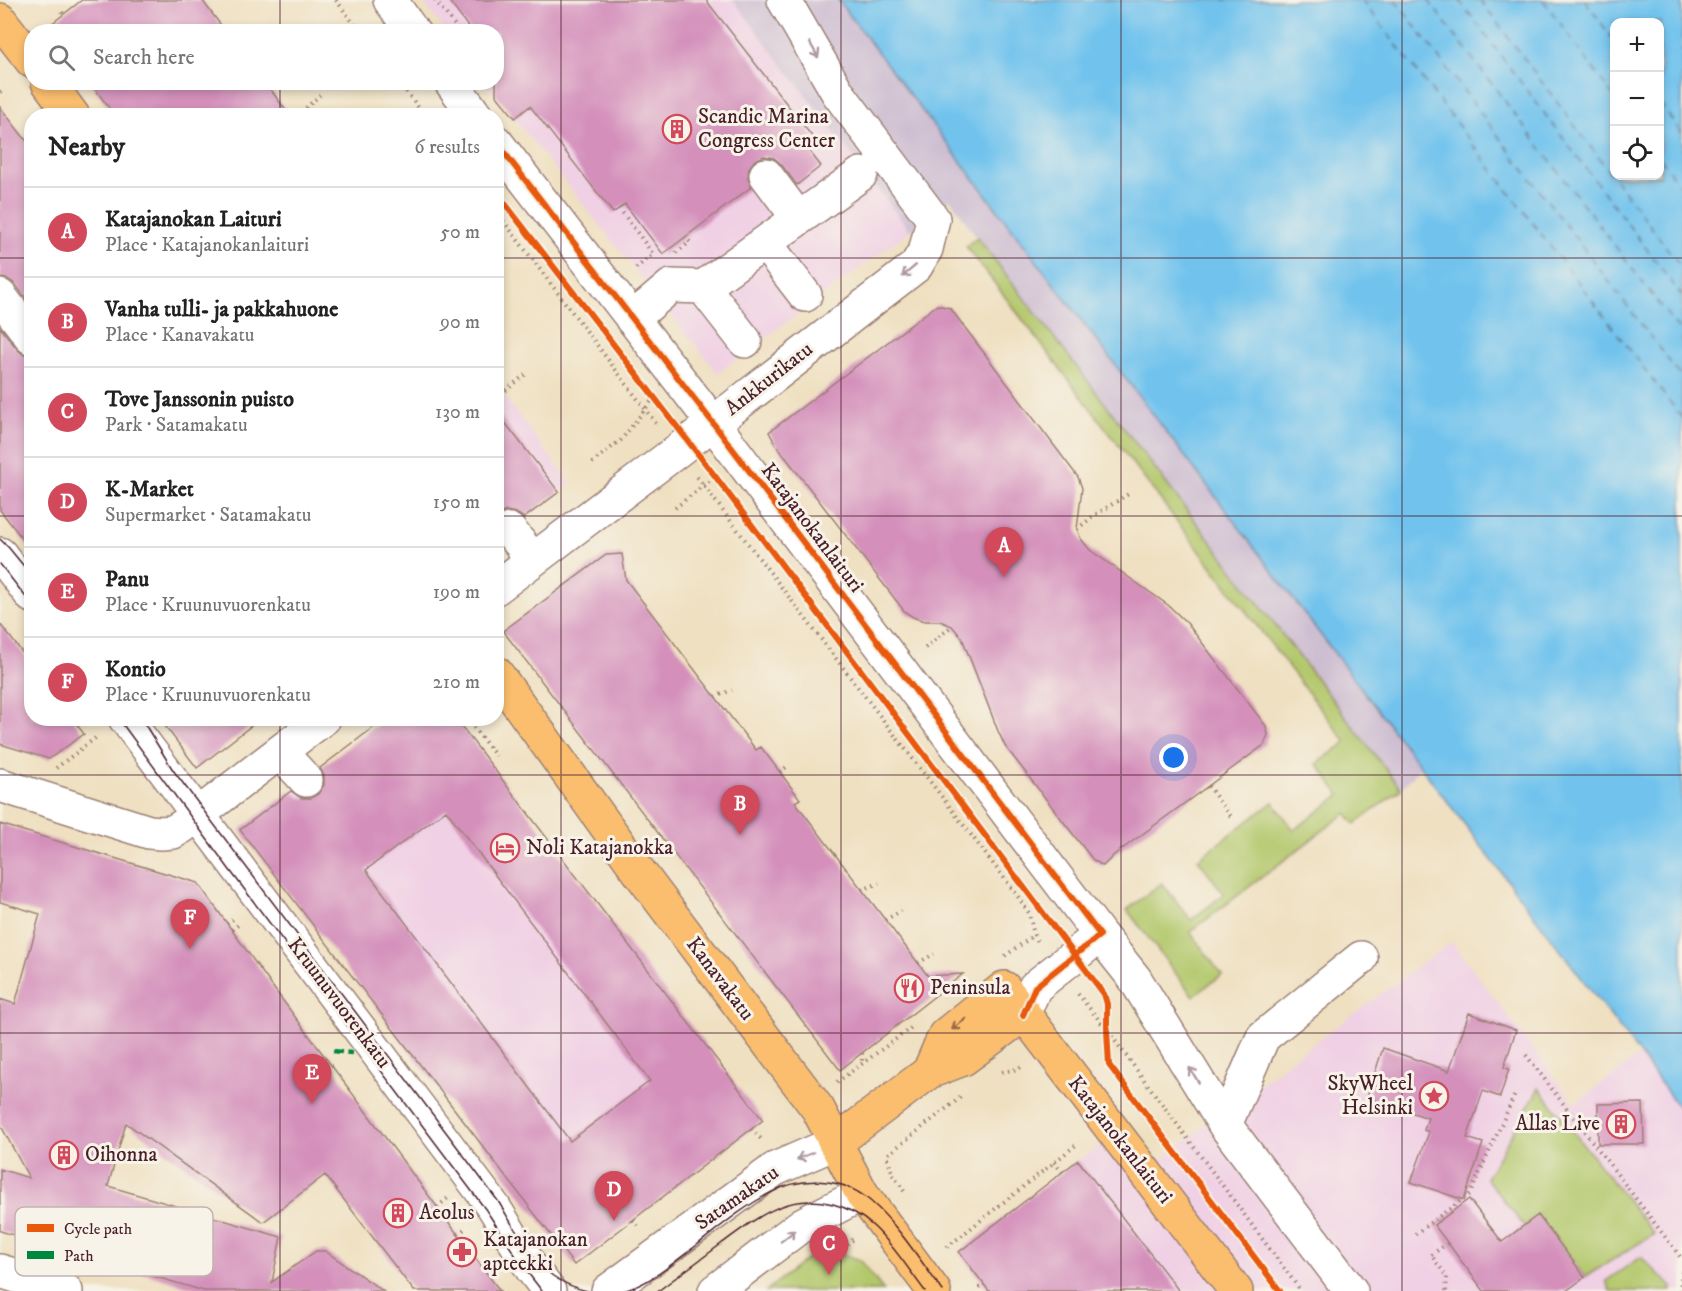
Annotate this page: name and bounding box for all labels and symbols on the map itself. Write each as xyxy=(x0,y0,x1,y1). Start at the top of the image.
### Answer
one-way arrow xyxy=(808,42,820,59)
place label: Scandic Marina Congress Center xyxy=(698,104,835,154)
building icon: Scandic Marina Congress Center xyxy=(661,113,693,145)
one-way arrow xyxy=(901,264,917,277)
street label: Ankkurikatu xyxy=(720,337,818,421)
street label: Katajanokanlaituri xyxy=(755,458,869,598)
pin: A xyxy=(984,528,1024,577)
your location xyxy=(1159,743,1188,772)
pin: B xyxy=(720,786,760,835)
hotel icon: Noli Katajanokka xyxy=(489,832,521,864)
place label: Noli Katajanokka xyxy=(526,835,673,861)
pin: F xyxy=(170,900,210,949)
street label: Kruunuvuorenkatu xyxy=(281,932,397,1074)
street label: Kanavakatu xyxy=(680,932,760,1026)
restaurant icon: Peninsula xyxy=(893,972,925,1004)
place label: Peninsula xyxy=(930,975,1010,1001)
one-way arrow xyxy=(951,1018,967,1031)
pin: E xyxy=(292,1054,332,1104)
one-way arrow xyxy=(1188,1067,1200,1084)
street label: Katajanokanlaituri xyxy=(1062,1071,1178,1209)
place label: SkyWheel Helsinki xyxy=(1328,1071,1414,1121)
place icon: SkyWheel Helsinki xyxy=(1418,1080,1450,1112)
building icon: Allas Live xyxy=(1605,1108,1637,1140)
place label: Allas Live xyxy=(1515,1111,1600,1137)
building icon: Oihonna xyxy=(48,1139,80,1171)
place label: Oihonna xyxy=(85,1142,157,1168)
one-way arrow xyxy=(797,1151,815,1162)
street label: Satamakatu xyxy=(690,1160,784,1236)
pin: D xyxy=(594,1172,634,1221)
building icon: Aeolus xyxy=(382,1197,414,1229)
place label: Aeolus xyxy=(419,1200,475,1226)
legend xyxy=(15,1207,213,1276)
text: Cycle path xyxy=(64,1219,133,1239)
pin: C xyxy=(810,1226,848,1275)
place label: Katajanokan apteekki xyxy=(483,1227,588,1277)
one-way arrow xyxy=(779,1230,795,1243)
pharmacy icon: Katajanokan apteekki xyxy=(446,1236,478,1268)
text: Path xyxy=(64,1246,94,1266)

